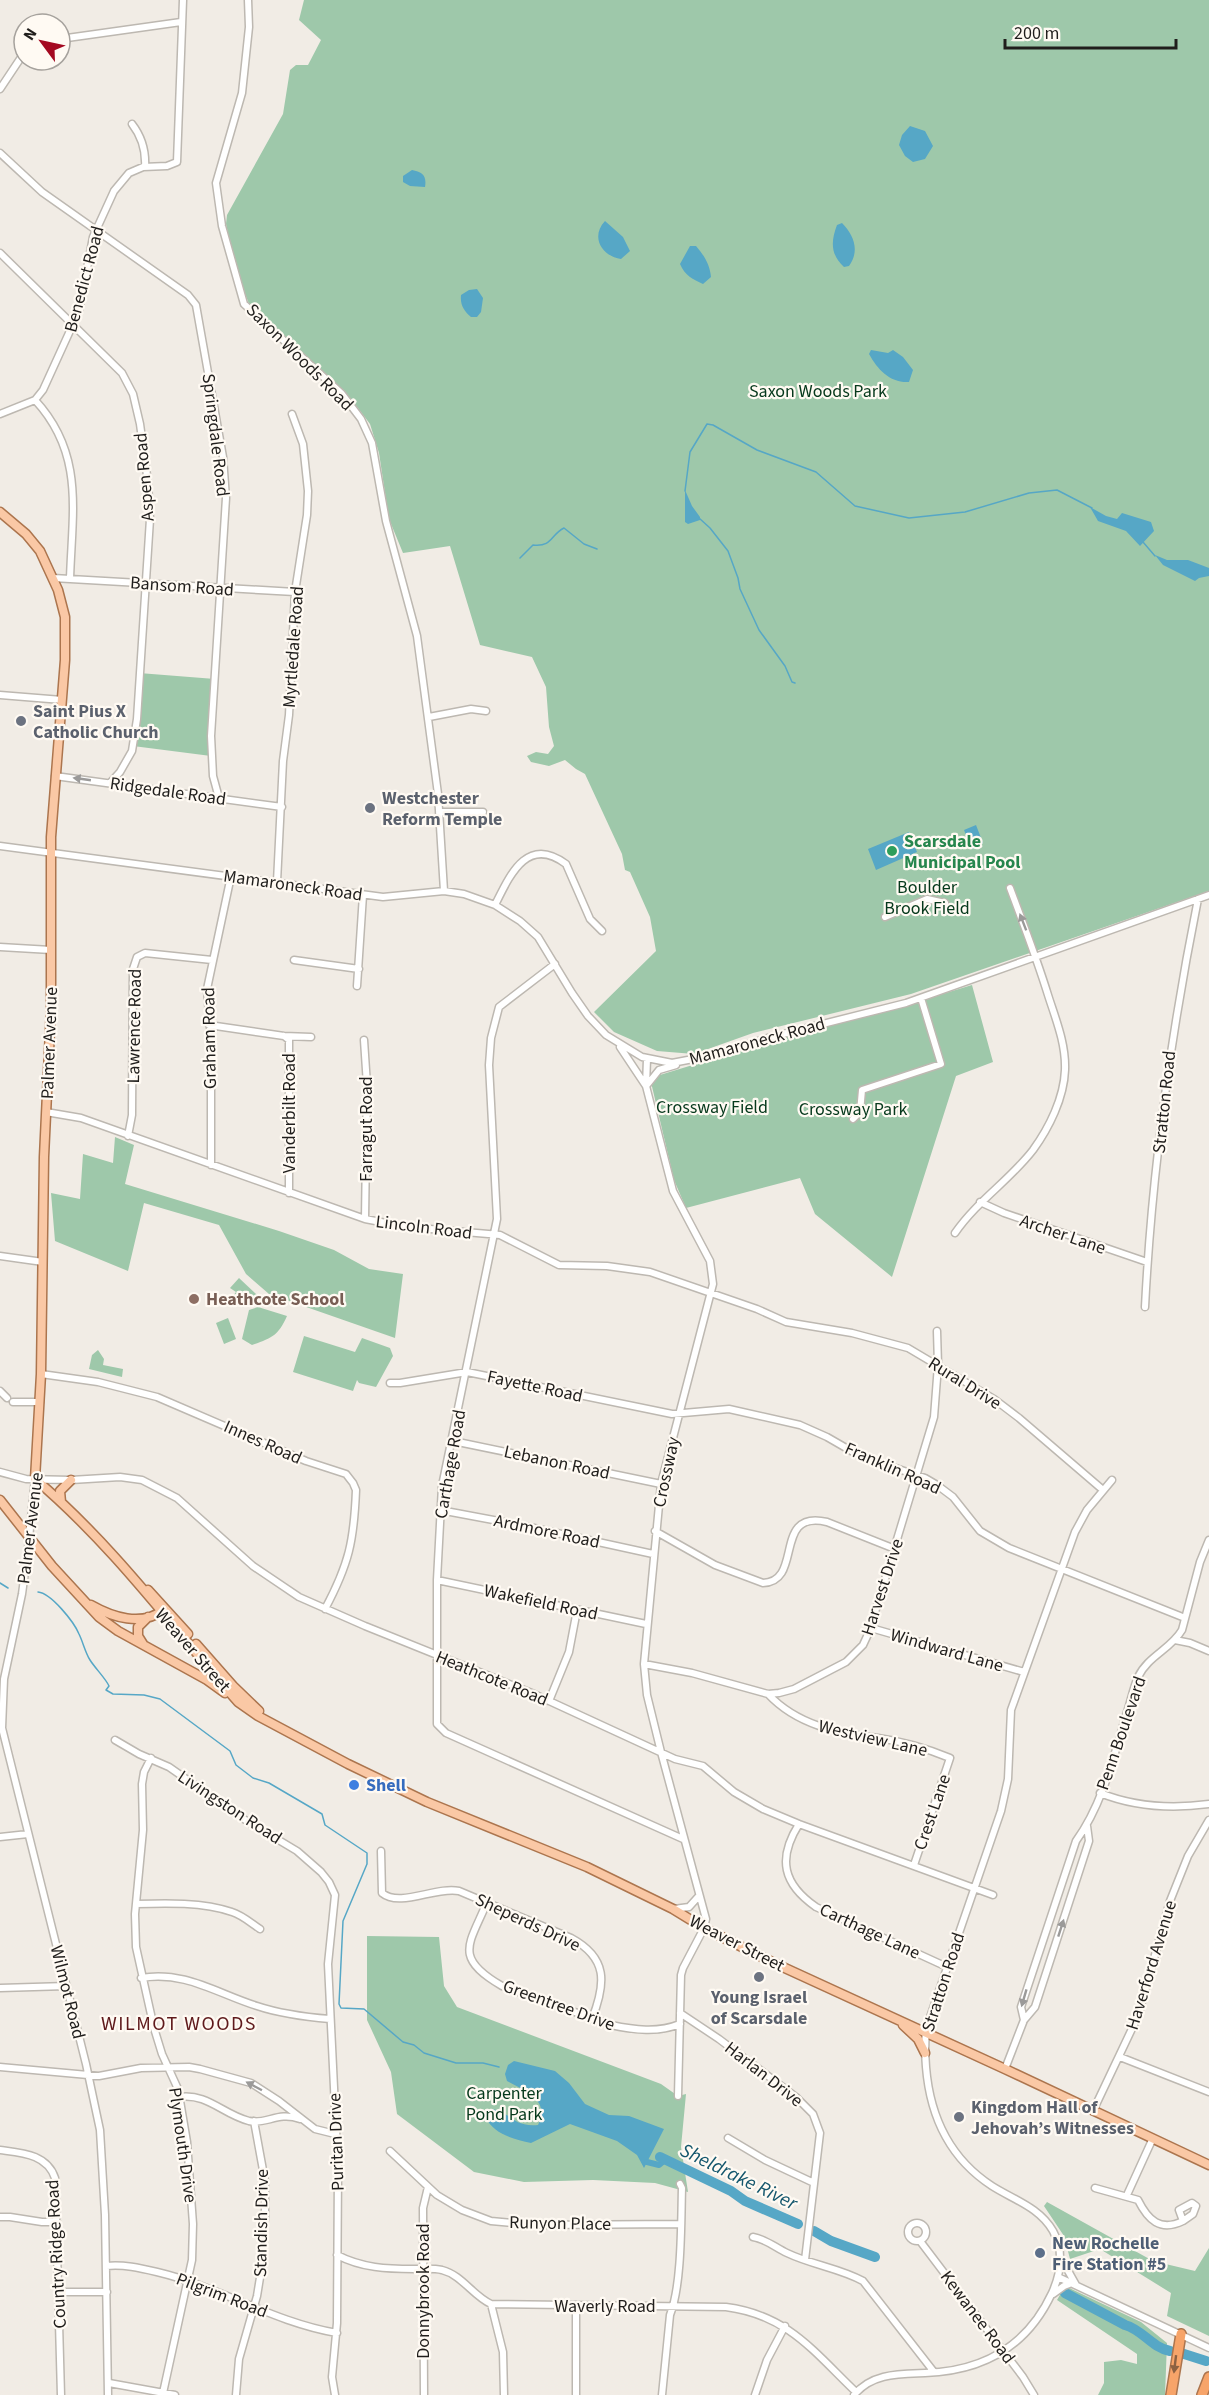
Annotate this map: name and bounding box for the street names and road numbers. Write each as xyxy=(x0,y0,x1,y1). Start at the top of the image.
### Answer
street label: Benedict Road xyxy=(58,223,111,335)
street label: Saxon Woods Road xyxy=(240,298,359,417)
street label: Springdale Road xyxy=(196,372,235,498)
street label: Aspen Road xyxy=(128,432,161,522)
street label: Bansom Road xyxy=(129,570,235,603)
street label: Myrtledale Road xyxy=(277,585,310,709)
street label: Ridgedale Road xyxy=(108,771,228,812)
street label: Mamaroneck Road xyxy=(222,863,364,908)
street label: Lawrence Road xyxy=(121,969,148,1084)
street label: Palmer Avenue xyxy=(35,986,64,1100)
street label: Graham Road xyxy=(196,987,223,1089)
street label: Mamaroneck Road xyxy=(686,1011,828,1072)
street label: Stratton Road xyxy=(1147,1049,1182,1155)
street label: Vanderbilt Road xyxy=(277,1053,302,1173)
street label: Farragut Road xyxy=(354,1076,379,1182)
street label: Archer Lane xyxy=(1017,1208,1109,1261)
street label: Lincoln Road xyxy=(374,1209,474,1246)
street label: Rural Drive xyxy=(923,1351,1006,1416)
street label: Fayette Road xyxy=(485,1364,585,1409)
street label: Carthage Road xyxy=(429,1407,472,1521)
street label: Innes Road xyxy=(220,1414,306,1471)
street label: Crossway xyxy=(647,1434,686,1510)
street label: Franklin Road xyxy=(841,1436,945,1501)
street label: Lebanon Road xyxy=(502,1439,612,1486)
street label: Palmer Avenue xyxy=(11,1471,50,1585)
street label: Ardmore Road xyxy=(492,1508,602,1555)
street label: Harvest Drive xyxy=(855,1535,910,1639)
street label: Wakefield Road xyxy=(482,1578,600,1627)
street label: Weaver Street xyxy=(149,1603,236,1698)
street label: Windward Lane xyxy=(887,1622,1006,1679)
street label: Heathcote Road xyxy=(432,1645,552,1712)
street label: Penn Boulevard xyxy=(1090,1673,1153,1793)
street label: Westview Lane xyxy=(816,1714,930,1763)
street label: Livingston Road xyxy=(173,1764,287,1851)
street label: Crest Lane xyxy=(908,1771,957,1853)
street label: Sheperds Drive xyxy=(471,1887,585,1958)
street label: Carthage Lane xyxy=(815,1897,924,1966)
street label: Haverford Avenue xyxy=(1120,1897,1183,2033)
street label: Weaver Street xyxy=(685,1909,789,1978)
street label: Stratton Road xyxy=(916,1929,971,2035)
street label: Wilmot Road xyxy=(44,1943,91,2042)
street label: Greentree Drive xyxy=(499,1974,618,2037)
street label: Harlan Drive xyxy=(719,2036,808,2113)
street label: Plymouth Drive xyxy=(162,2086,203,2204)
street label: Puritan Drive xyxy=(322,2093,351,2191)
street label: Standish Drive xyxy=(248,2169,275,2277)
street label: Country Ridge Road xyxy=(40,2179,73,2329)
street label: Runyon Place xyxy=(509,2210,611,2237)
street label: Donnybrook Road xyxy=(411,2223,436,2359)
street label: Kewanee Road xyxy=(934,2265,1021,2369)
street label: Pilgrim Road xyxy=(172,2267,271,2324)
street label: Waverly Road xyxy=(554,2294,656,2319)

